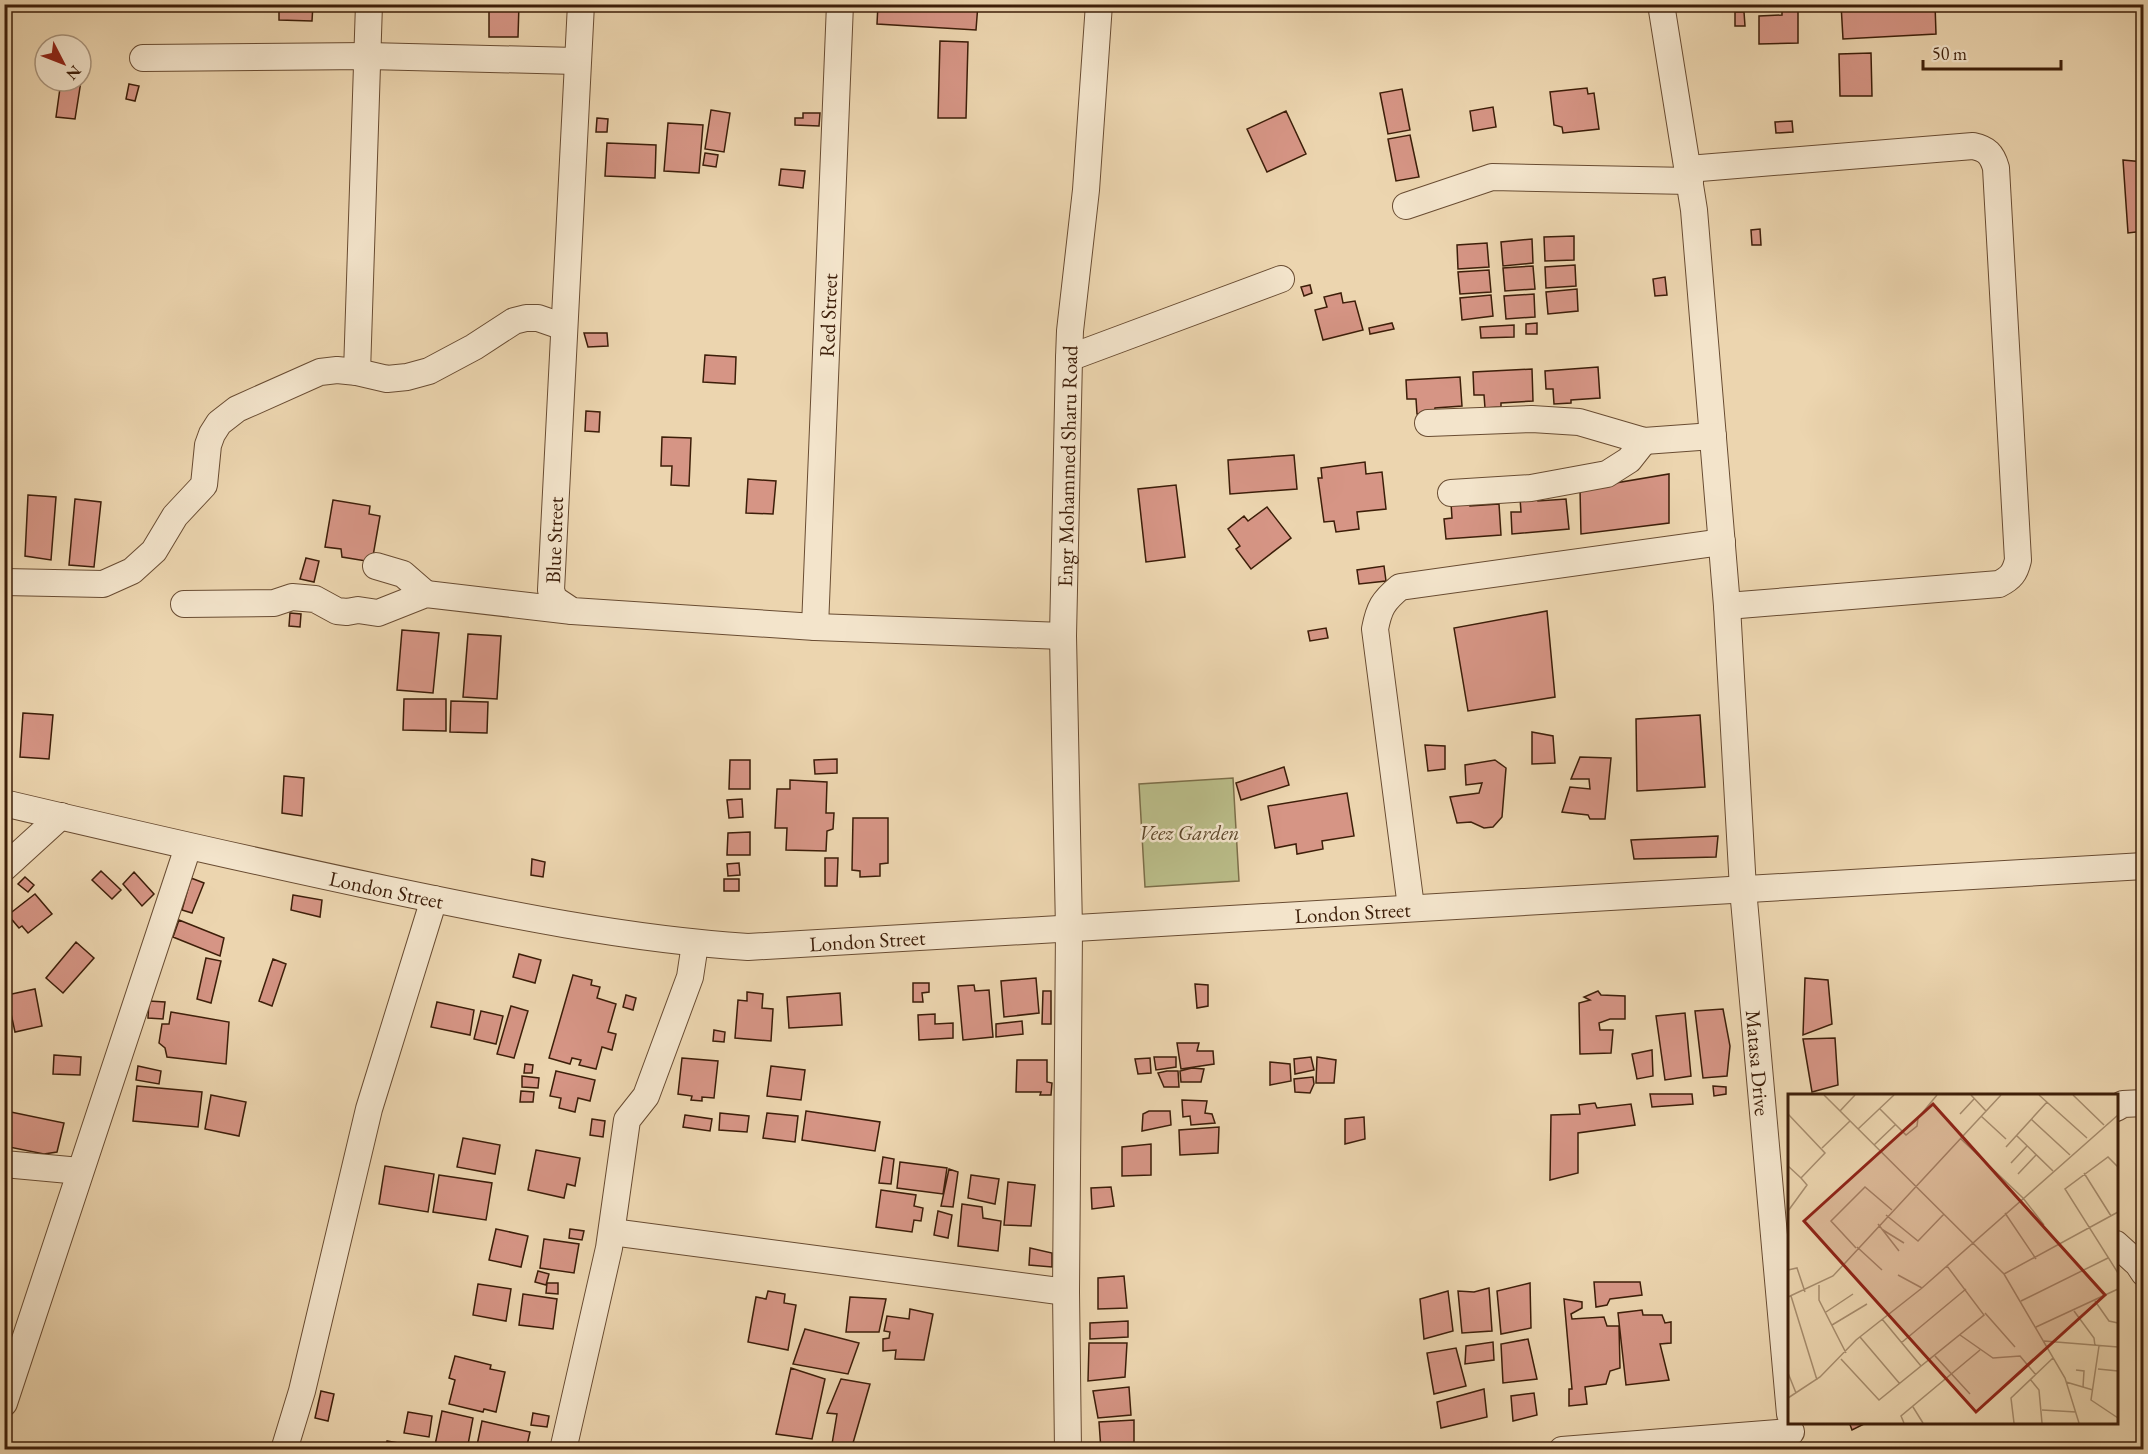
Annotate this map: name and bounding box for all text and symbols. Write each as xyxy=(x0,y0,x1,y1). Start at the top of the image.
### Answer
north arrow xyxy=(33,33,93,93)
scale bar xyxy=(1923,33,2061,71)
text: 50 m xyxy=(1932,42,1967,65)
text: N xyxy=(62,61,86,85)
street label: Red Street xyxy=(812,272,843,358)
street label: Engr Mohammed Sharu Road xyxy=(1051,344,1083,587)
street label: Blue Street xyxy=(539,496,569,584)
park label: Veez Garden xyxy=(1139,819,1239,846)
street label: London Street xyxy=(327,864,446,914)
street label: London Street xyxy=(1294,895,1412,929)
street label: London Street xyxy=(808,923,927,957)
street label: Matasa Drive xyxy=(1740,1009,1777,1117)
inset map xyxy=(1788,1094,2118,1424)

